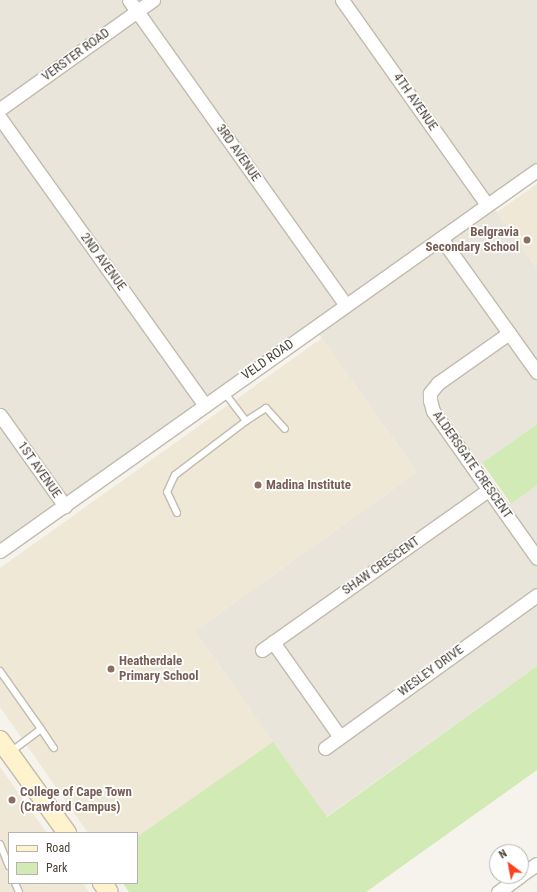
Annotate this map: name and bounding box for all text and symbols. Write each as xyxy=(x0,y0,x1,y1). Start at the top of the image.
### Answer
street label: VERSTER ROAD xyxy=(39,25,113,85)
street label: 4TH AVENUE xyxy=(389,70,441,134)
street label: 3RD AVENUE xyxy=(213,121,263,185)
place label: Belgravia Secondary School xyxy=(426,225,519,256)
street label: 2ND AVENUE xyxy=(77,230,129,294)
marker: Belgravia Secondary School xyxy=(522,235,532,245)
street label: VELD ROAD xyxy=(239,336,297,384)
street label: ALDERSGATE CRESCENT xyxy=(429,408,515,522)
street label: 1ST AVENUE xyxy=(14,439,64,501)
place label: Madina Institute xyxy=(266,477,351,493)
marker: Madina Institute xyxy=(253,480,263,490)
street label: SHAW CRESCENT xyxy=(339,534,423,598)
street label: WESLEY DRIVE xyxy=(395,642,467,700)
place label: Heatherdale Primary School xyxy=(119,654,199,685)
marker: Heatherdale Primary School xyxy=(106,664,116,674)
place label: College of Cape Town (Crawford Campus) xyxy=(20,785,132,816)
marker: College of Cape Town (Crawford Campus) xyxy=(7,795,17,805)
legend xyxy=(8,832,138,884)
text: Road xyxy=(46,841,70,855)
north arrow xyxy=(489,844,529,884)
text: N xyxy=(497,847,509,862)
text: Park xyxy=(46,861,67,875)

